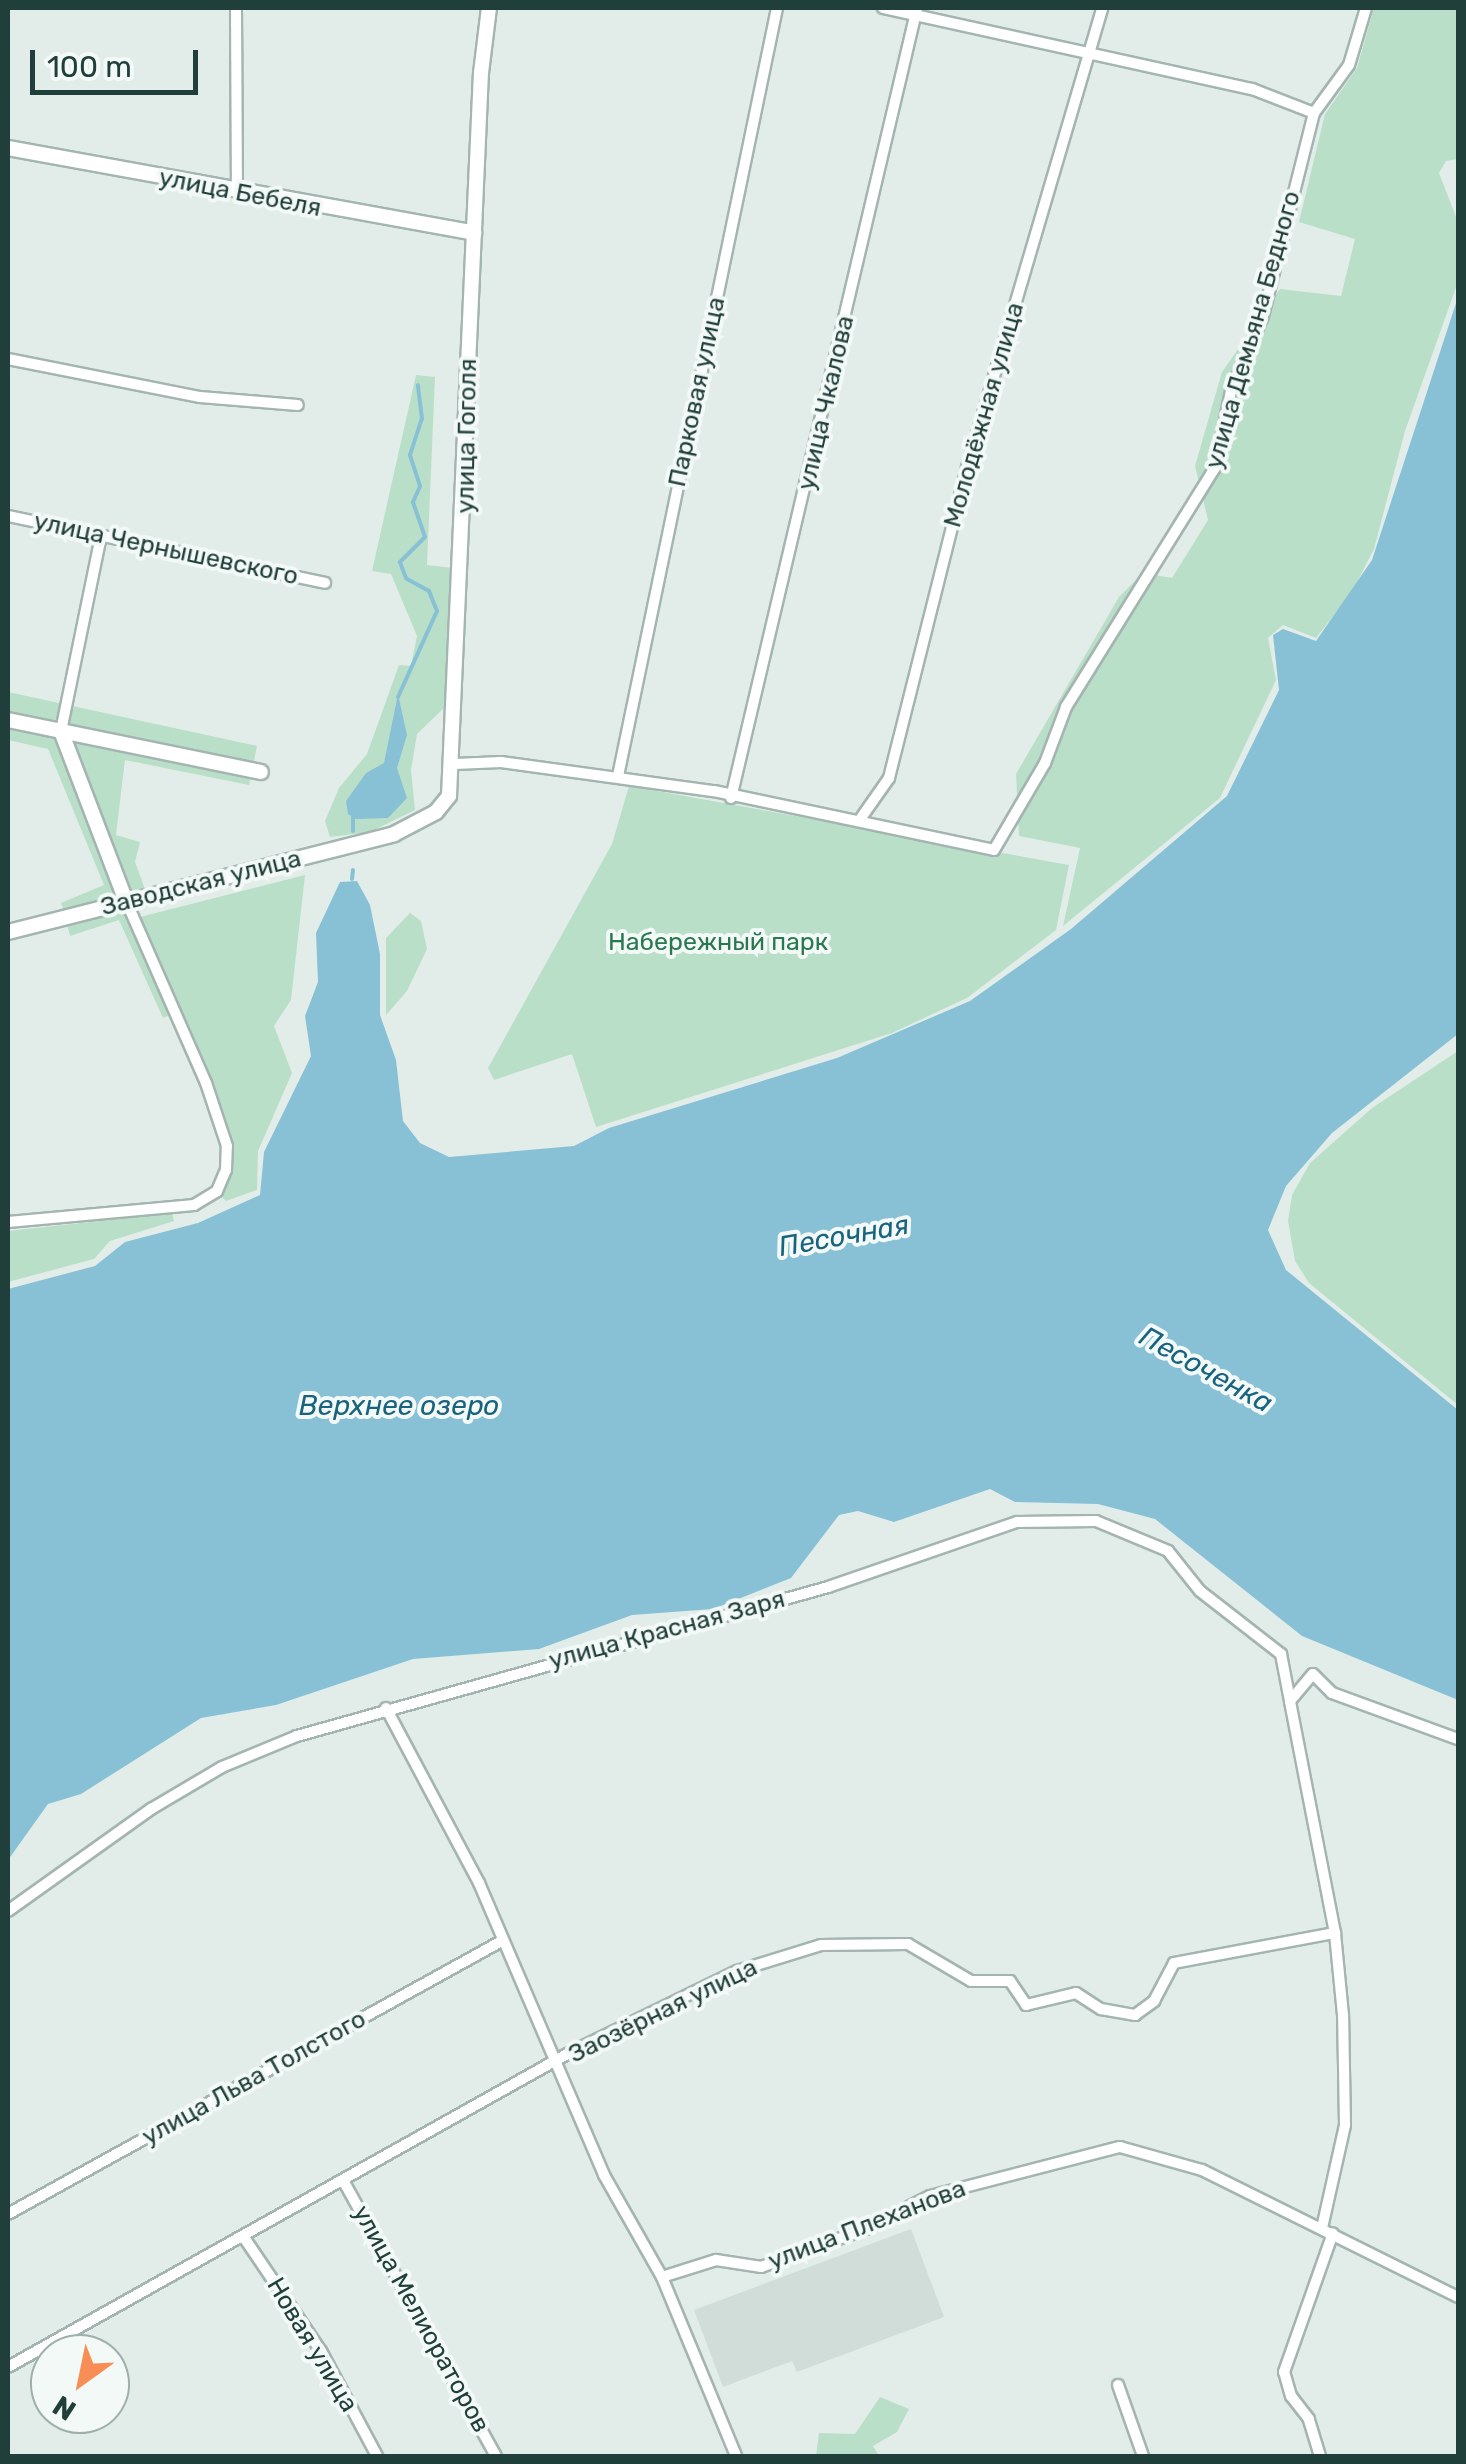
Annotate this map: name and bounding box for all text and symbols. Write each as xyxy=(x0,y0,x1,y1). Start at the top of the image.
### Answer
scale bar xyxy=(35,30,202,92)
text: 100 m xyxy=(47,49,132,85)
street label: улица Бебеля xyxy=(156,163,324,223)
street label: улица Демьяна Бедного xyxy=(1199,188,1307,472)
street label: Парковая улица xyxy=(662,294,732,490)
street label: Молодёжная улица xyxy=(938,299,1030,531)
street label: улица Чкалова xyxy=(791,313,861,493)
street label: улица Гоголя xyxy=(451,358,483,514)
street label: улица Чернышевского xyxy=(31,506,301,592)
street label: Заводская улица xyxy=(98,844,304,922)
park label: Набережный парк xyxy=(608,927,828,957)
water label: Песочная xyxy=(776,1208,912,1264)
water label: Песоченка xyxy=(1134,1320,1278,1420)
water label: Верхнее озеро xyxy=(299,1389,499,1423)
street label: улица Красная Заря xyxy=(546,1584,788,1676)
street label: Заозёрная улица xyxy=(564,1952,762,2070)
street label: улица Льва Толстого xyxy=(137,2004,371,2152)
street label: улица Плеханова xyxy=(764,2174,970,2276)
street label: улица Мелиораторов xyxy=(346,2200,496,2438)
street label: Новая улица xyxy=(260,2272,364,2418)
north arrow xyxy=(30,2334,130,2434)
text: N xyxy=(47,2389,82,2427)

